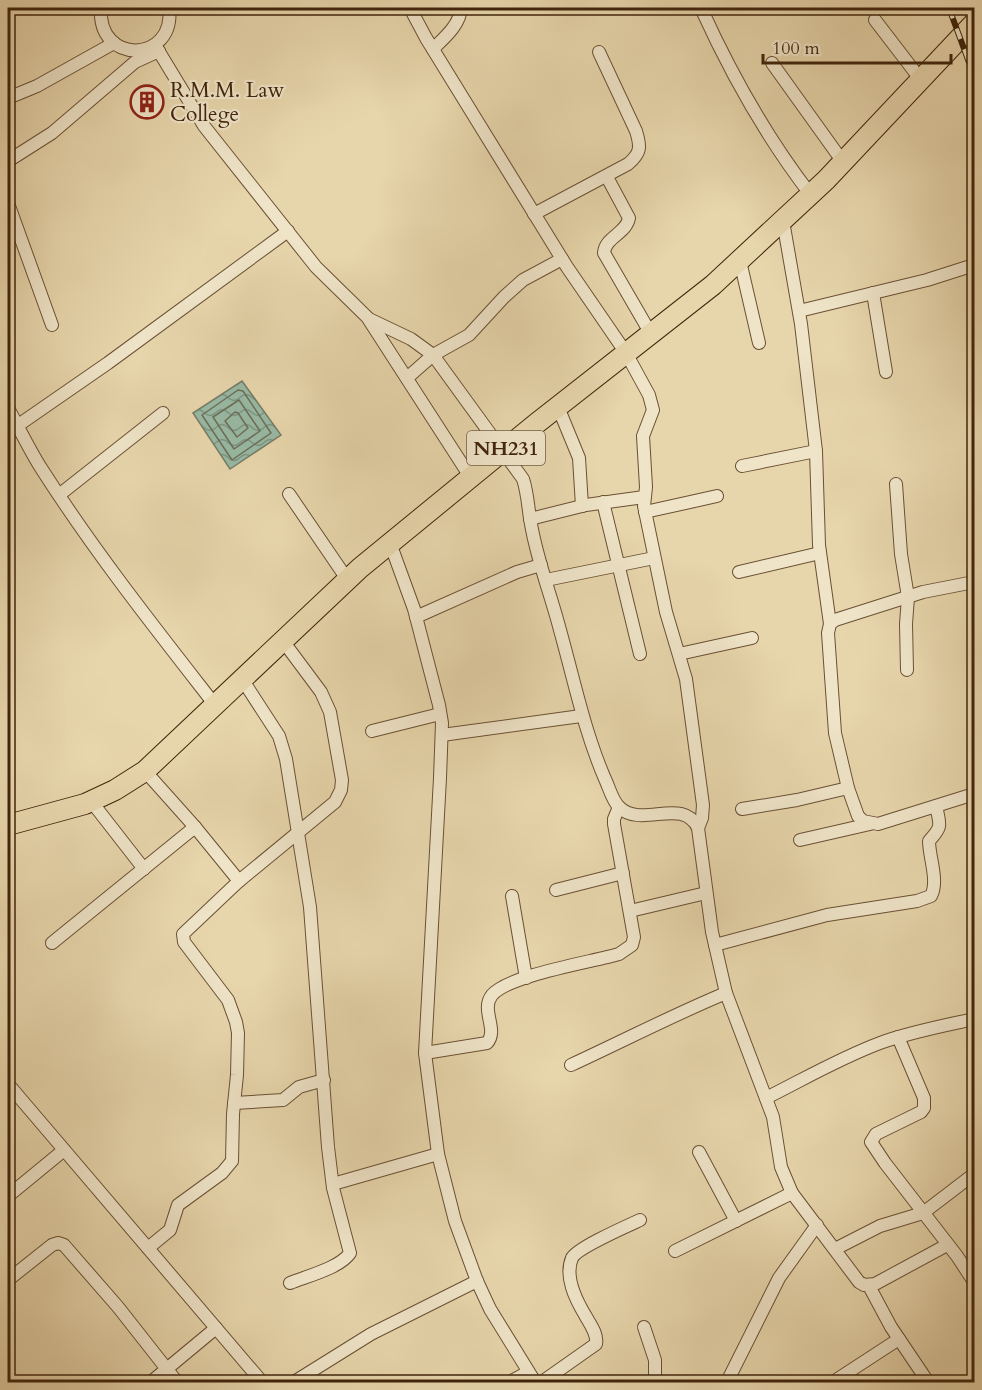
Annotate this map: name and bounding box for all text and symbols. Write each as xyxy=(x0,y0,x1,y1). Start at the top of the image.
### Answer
scale bar xyxy=(763,27,950,65)
text: 100 m xyxy=(772,36,820,61)
place label: R.M.M. Law College xyxy=(170,76,285,129)
building icon: R.M.M. Law College xyxy=(129,84,165,120)
road number: NH231 xyxy=(467,431,545,465)

